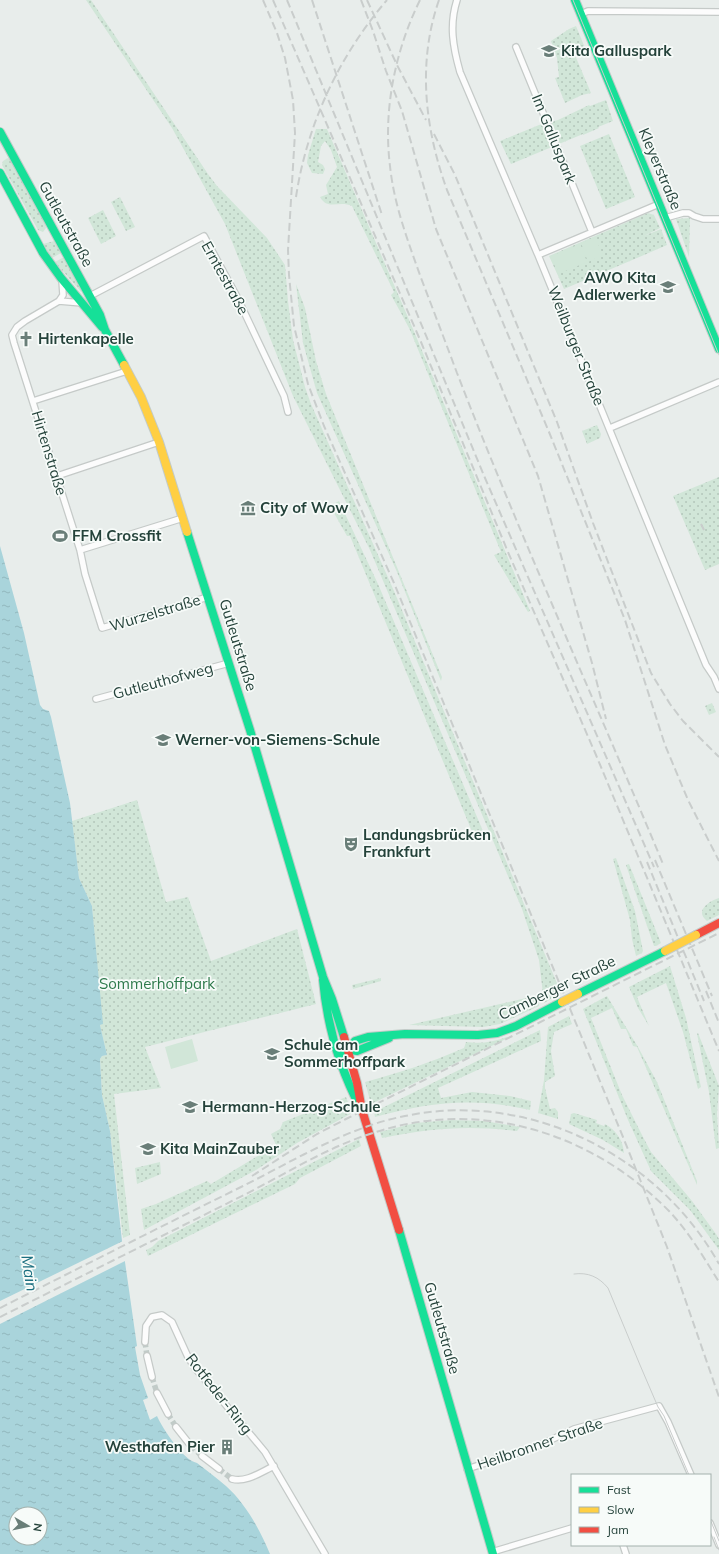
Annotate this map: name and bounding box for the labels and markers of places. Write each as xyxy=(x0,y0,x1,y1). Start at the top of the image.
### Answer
place label: Kita Galluspark xyxy=(561,41,672,60)
school or university icon: Kita Galluspark xyxy=(540,42,558,60)
place label: AWO Kita Adlerwerke xyxy=(573,268,656,304)
school or university icon: AWO Kita Adlerwerke xyxy=(659,278,677,296)
place label: Hirtenkapelle xyxy=(38,329,134,348)
church icon: Hirtenkapelle xyxy=(17,330,35,348)
place label: City of Wow xyxy=(260,498,349,517)
museum icon: City of Wow xyxy=(239,499,257,517)
place label: FFM Crossfit xyxy=(72,526,162,545)
sports icon: FFM Crossfit xyxy=(51,527,69,545)
place label: Werner-von-Siemens-Schule xyxy=(175,730,380,749)
school or university icon: Werner-von-Siemens-Schule xyxy=(154,731,172,749)
place label: Landungsbrücken Frankfurt xyxy=(363,825,491,861)
theatre icon: Landungsbrücken Frankfurt xyxy=(342,835,360,853)
place label: Schule am Sommerhoffpark xyxy=(284,1035,406,1071)
school or university icon: Schule am Sommerhoffpark xyxy=(263,1045,281,1063)
place label: Hermann-Herzog-Schule xyxy=(202,1097,381,1116)
school or university icon: Hermann-Herzog-Schule xyxy=(181,1098,199,1116)
place label: Kita MainZauber xyxy=(160,1139,279,1158)
school or university icon: Kita MainZauber xyxy=(139,1140,157,1158)
place label: Westhafen Pier xyxy=(105,1437,215,1456)
building icon: Westhafen Pier xyxy=(218,1438,236,1456)

